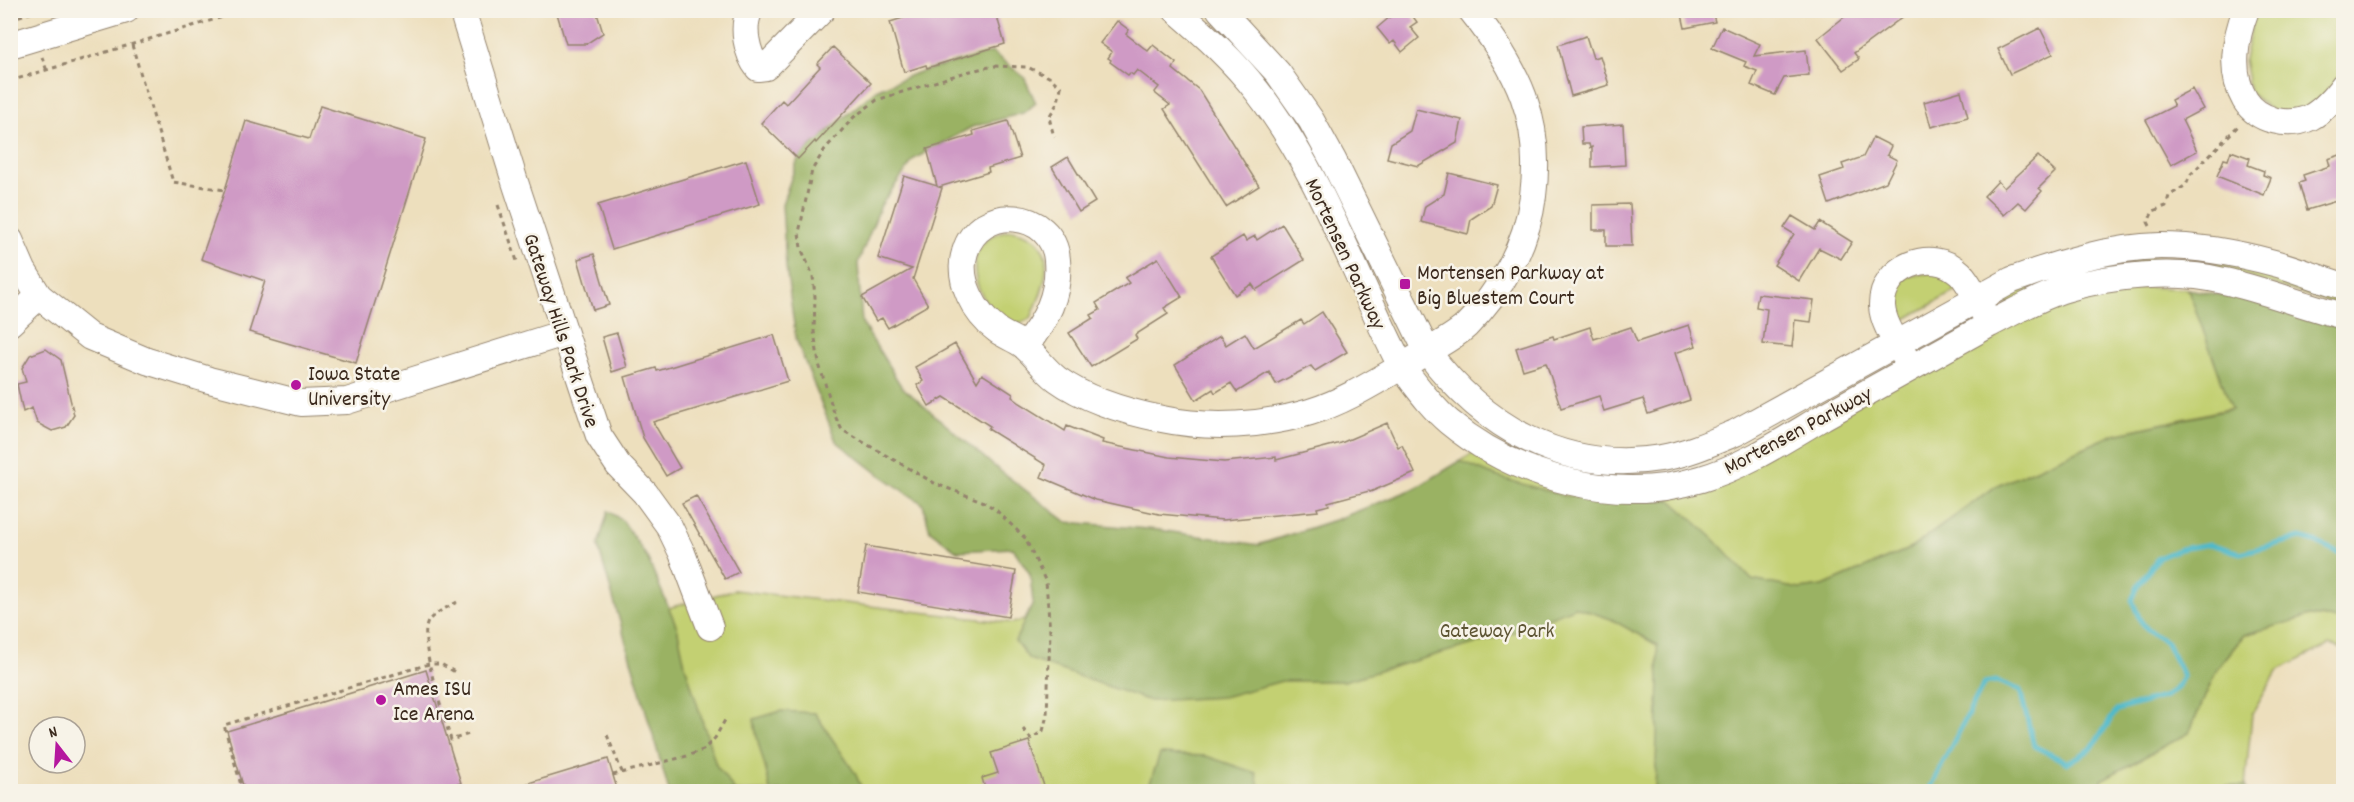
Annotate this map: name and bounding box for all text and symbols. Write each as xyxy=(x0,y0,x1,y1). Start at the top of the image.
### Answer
street label: Mortensen Parkway xyxy=(1295,174,1393,336)
street label: Gateway Hills Park Drive xyxy=(514,230,606,432)
place label: Mortensen Parkway at Big Bluestem Court xyxy=(1417,259,1604,315)
marker: Mortensen Parkway at Big Bluestem Court xyxy=(1398,277,1412,291)
place label: Iowa State University xyxy=(308,360,400,416)
marker: Iowa State University xyxy=(289,378,303,392)
street label: Mortensen Parkway xyxy=(1719,379,1879,484)
park label: Gateway Park xyxy=(1439,617,1555,648)
place label: Ames ISU Ice Arena xyxy=(393,675,474,731)
marker: Ames ISU Ice Arena xyxy=(374,693,388,707)
north arrow xyxy=(27,715,87,775)
text: N xyxy=(46,721,61,745)

